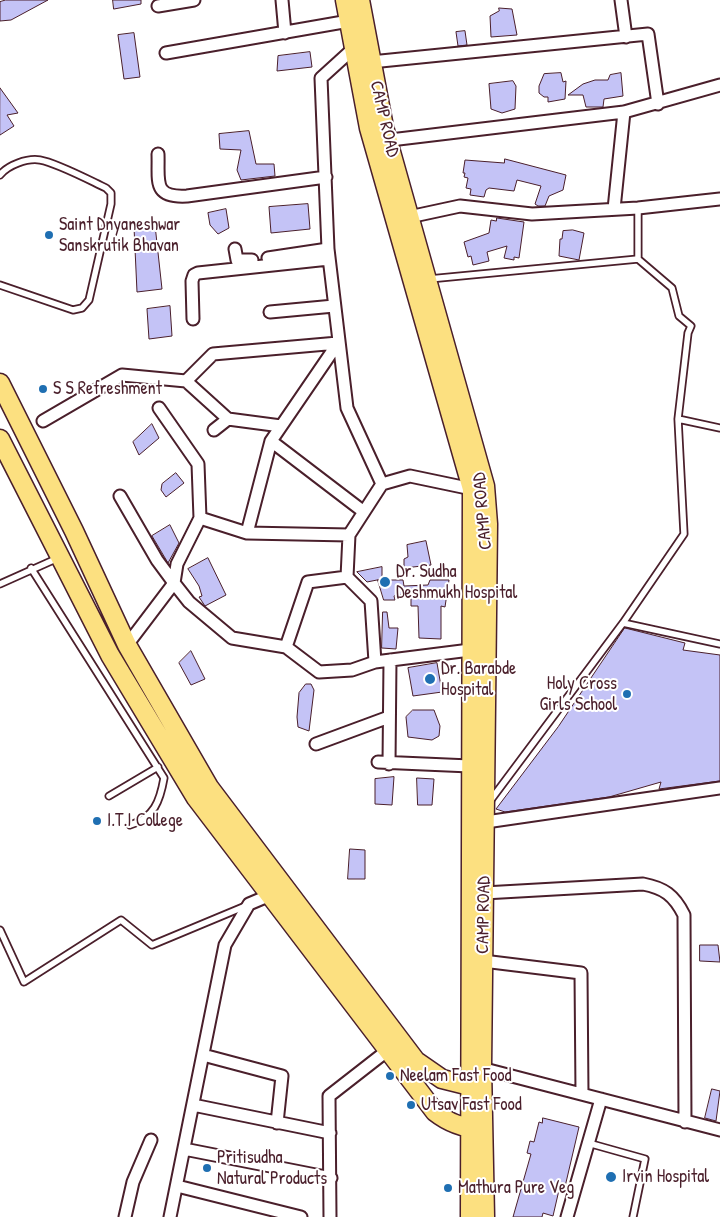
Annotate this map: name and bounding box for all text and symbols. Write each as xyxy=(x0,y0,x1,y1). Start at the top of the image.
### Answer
street label: CAMP ROAD xyxy=(365,79,403,159)
place label: Saint Dnyaneshwar Sanskrutik Bhavan xyxy=(59,214,180,256)
marker: Saint Dnyaneshwar Sanskrutik Bhavan xyxy=(43,229,55,241)
place label: S S Refreshment xyxy=(53,378,162,400)
marker: S S Refreshment xyxy=(37,383,49,395)
street label: CAMP ROAD xyxy=(469,471,497,551)
place label: Dr. Sudha Deshmukh Hospital xyxy=(396,561,517,604)
marker: Dr. Sudha Deshmukh Hospital xyxy=(378,575,392,589)
place label: Dr. Barabde Hospital xyxy=(441,658,516,701)
marker: Dr. Barabde Hospital xyxy=(423,672,437,686)
place label: Holy Cross Girls School xyxy=(539,673,617,716)
marker: Holy Cross Girls School xyxy=(621,688,633,700)
place label: I.T.I College xyxy=(107,810,183,832)
marker: I.T.I College xyxy=(91,815,103,827)
street label: CAMP ROAD xyxy=(473,876,495,954)
place label: Neelam Fast Food xyxy=(400,1065,511,1087)
marker: Neelam Fast Food xyxy=(384,1070,396,1082)
place label: Utsav Fast Food xyxy=(421,1094,522,1116)
marker: Utsav Fast Food xyxy=(405,1099,417,1111)
place label: Pritisudha Natural Products xyxy=(217,1147,327,1190)
marker: Pritisudha Natural Products xyxy=(201,1162,213,1174)
place label: Irvin Hospital xyxy=(622,1166,709,1188)
marker: Irvin Hospital xyxy=(604,1170,618,1184)
place label: Mathura Pure Veg xyxy=(458,1177,574,1199)
marker: Mathura Pure Veg xyxy=(442,1182,454,1194)

